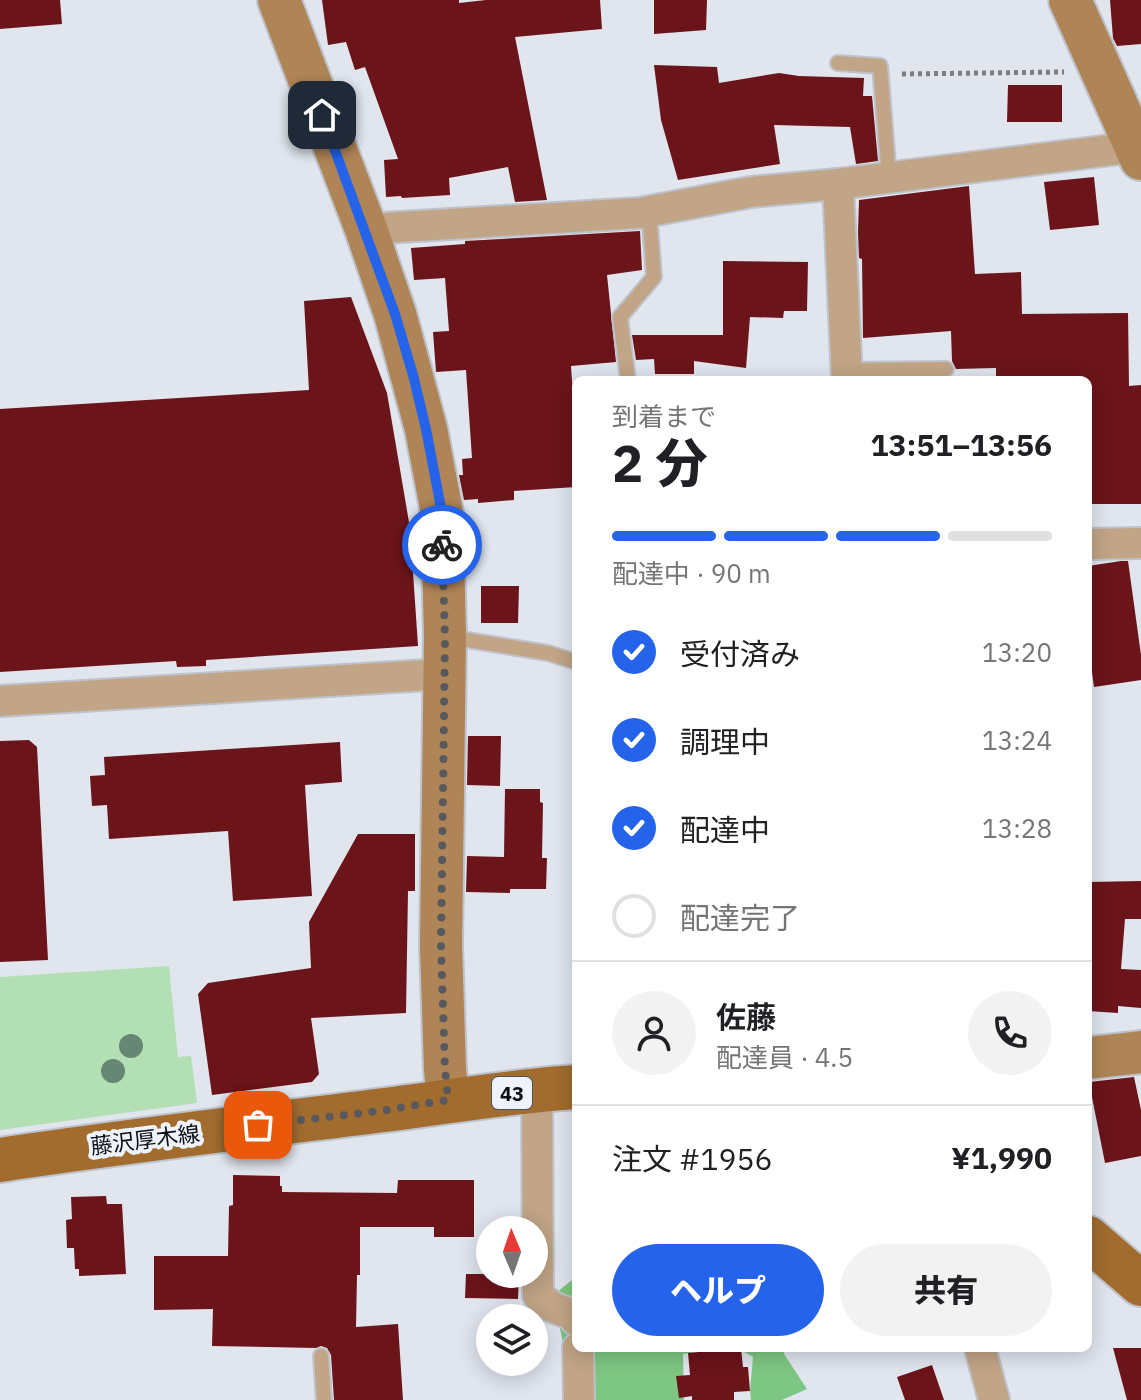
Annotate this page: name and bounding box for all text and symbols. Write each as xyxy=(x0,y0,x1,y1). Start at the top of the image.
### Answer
pin xyxy=(288,81,356,149)
icon: home xyxy=(300,93,344,137)
text: 到着まで xyxy=(612,399,716,433)
text: 13:51–13:56 xyxy=(871,425,1052,464)
text: 2 分 xyxy=(612,429,707,496)
courier xyxy=(402,505,482,585)
icon: bike xyxy=(420,523,464,567)
text: 配達中 · 90 m xyxy=(612,556,771,590)
icon: check xyxy=(612,630,656,674)
text: 受付済み xyxy=(680,634,800,673)
text: 13:20 xyxy=(982,635,1052,669)
icon: check xyxy=(612,718,656,762)
text: 調理中 xyxy=(680,722,770,761)
text: 13:24 xyxy=(982,723,1052,757)
icon: check xyxy=(612,806,656,850)
text: 配達中 xyxy=(680,810,770,849)
text: 13:28 xyxy=(982,811,1052,845)
text: 配達完了 xyxy=(680,898,800,937)
button: person xyxy=(612,991,696,1075)
button: phone xyxy=(968,991,1052,1075)
text: 佐藤 xyxy=(716,997,776,1036)
text: 配達員 · 4.5 xyxy=(716,1040,853,1074)
road number: 43 xyxy=(492,1077,532,1109)
pin xyxy=(224,1091,292,1159)
icon: bag xyxy=(236,1103,280,1147)
street label: 藤沢厚木線 xyxy=(89,1118,201,1160)
text: ¥1,990 xyxy=(951,1138,1052,1177)
text: 注文 #1956 xyxy=(612,1139,772,1178)
north arrow xyxy=(476,1216,548,1288)
map controls xyxy=(476,1216,548,1376)
button: ヘルプ xyxy=(612,1244,824,1336)
button: 共有 xyxy=(840,1244,1052,1336)
button: layers xyxy=(476,1304,548,1376)

